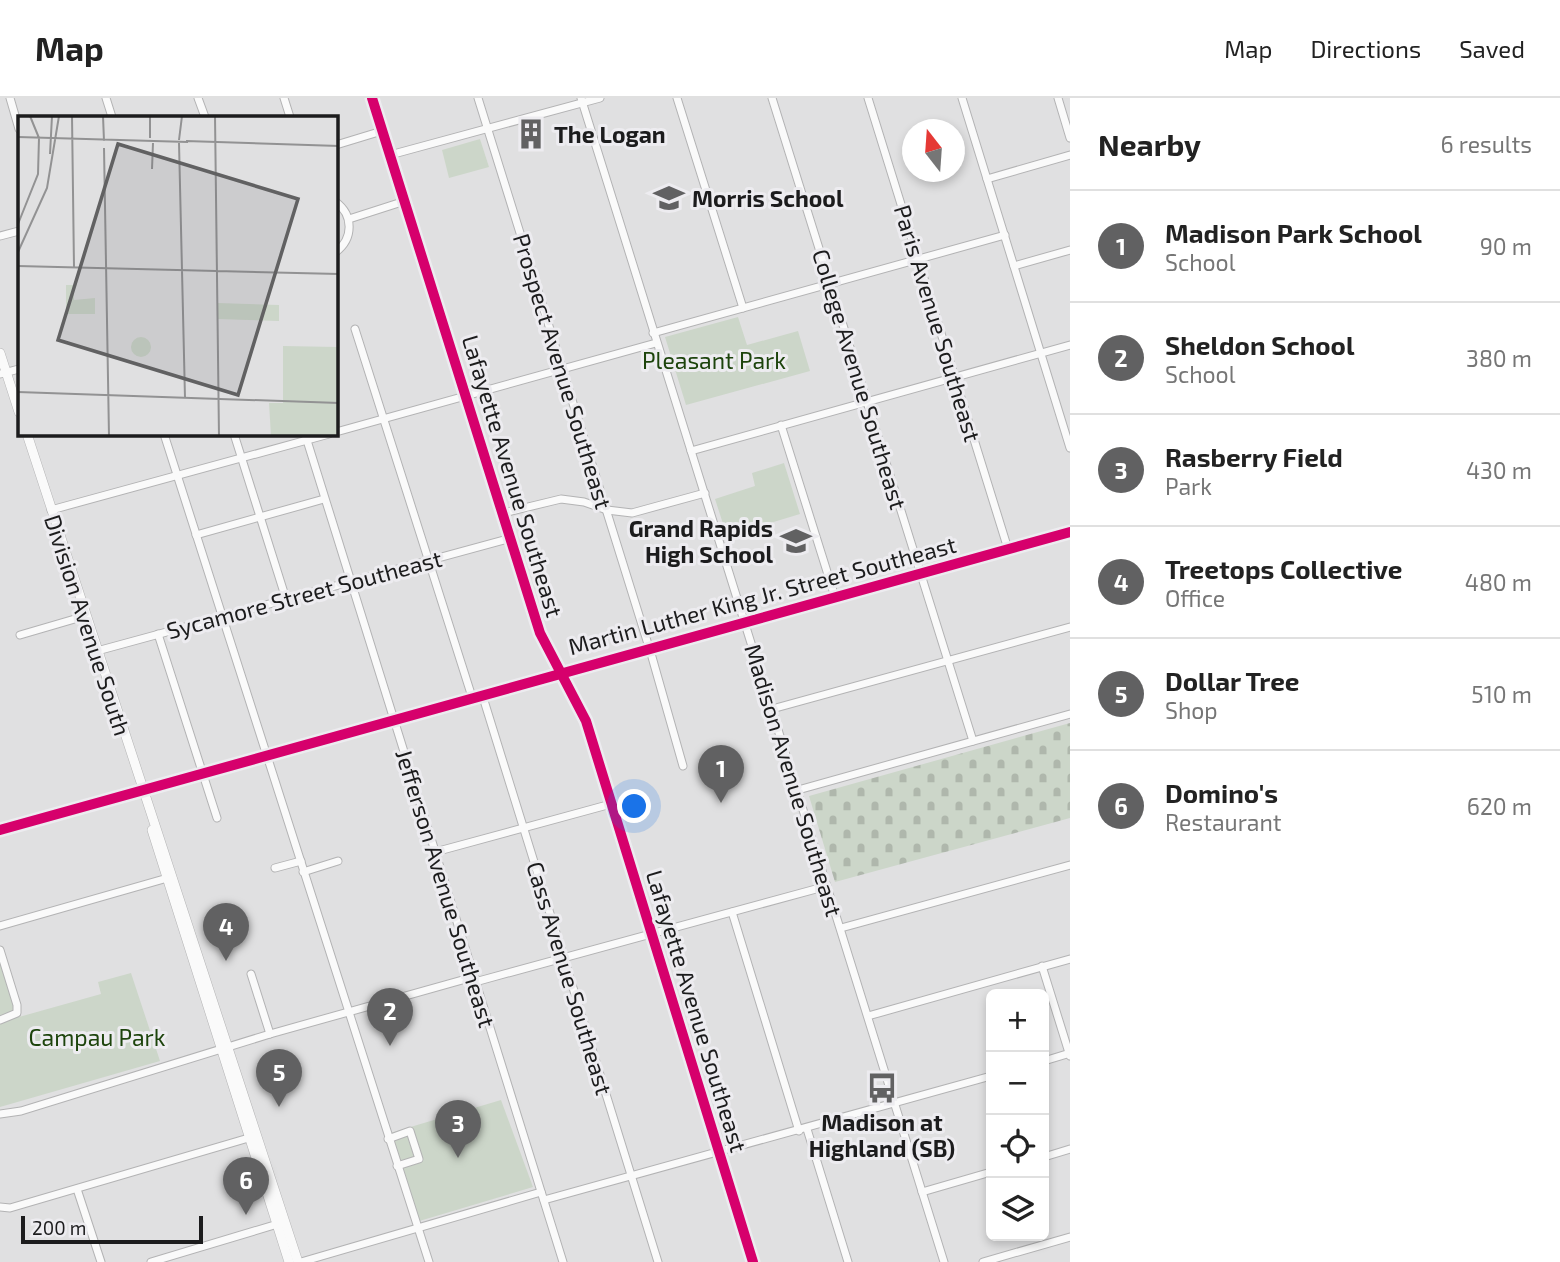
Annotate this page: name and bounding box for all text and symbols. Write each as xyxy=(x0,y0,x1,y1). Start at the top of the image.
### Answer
text: Map xyxy=(35,28,104,68)
text: Map xyxy=(1224,34,1272,63)
text: Directions xyxy=(1310,34,1421,63)
text: Saved xyxy=(1459,34,1525,63)
inset map xyxy=(18,116,338,436)
building icon: The Logan xyxy=(514,117,548,151)
north arrow xyxy=(902,119,965,182)
place label: The Logan xyxy=(554,120,666,148)
text: Nearby xyxy=(1098,126,1201,162)
text: 6 results xyxy=(1441,130,1532,158)
school or university icon: Morris School xyxy=(652,181,686,215)
place label: Morris School xyxy=(692,184,844,212)
street label: Paris Avenue Southeast xyxy=(889,201,987,445)
text: Madison Park School xyxy=(1165,217,1422,248)
street label: Prospect Avenue Southeast xyxy=(508,230,618,512)
text: 1 xyxy=(1116,232,1126,260)
text: 90 m xyxy=(1480,232,1532,260)
street label: College Avenue Southeast xyxy=(807,245,913,513)
text: School xyxy=(1165,248,1235,276)
text: Sheldon School xyxy=(1165,329,1354,360)
street label: Lafayette Avenue Southeast xyxy=(457,332,569,621)
text: 2 xyxy=(1114,344,1128,372)
text: 380 m xyxy=(1466,344,1532,372)
park label: Pleasant Park xyxy=(642,346,786,374)
text: School xyxy=(1165,360,1235,388)
text: Rasberry Field xyxy=(1165,441,1343,472)
text: 3 xyxy=(1114,456,1128,484)
text: 430 m xyxy=(1466,456,1532,484)
text: Park xyxy=(1165,472,1212,500)
street label: Division Avenue South xyxy=(39,511,137,739)
place label: Grand Rapids High School xyxy=(629,514,773,568)
school or university icon: Grand Rapids High School xyxy=(779,524,813,558)
street label: Martin Luther King Jr. Street Southeast xyxy=(565,530,959,660)
street label: Sycamore Street Southeast xyxy=(163,544,445,644)
text: Treetops Collective xyxy=(1165,553,1402,584)
text: 4 xyxy=(1114,568,1128,596)
text: 480 m xyxy=(1465,568,1532,596)
text: Office xyxy=(1165,584,1225,612)
street label: Madison Avenue Southeast xyxy=(739,640,849,920)
text: Dollar Tree xyxy=(1165,665,1300,696)
text: 5 xyxy=(1115,680,1127,708)
text: 510 m xyxy=(1471,680,1532,708)
text: Shop xyxy=(1165,696,1218,724)
pin: 1 xyxy=(698,745,744,803)
street label: Jefferson Avenue Southeast xyxy=(390,746,502,1031)
text: Domino's xyxy=(1165,777,1278,808)
your location xyxy=(617,789,651,823)
text: 6 xyxy=(1114,792,1128,820)
text: 620 m xyxy=(1467,792,1532,820)
text: Restaurant xyxy=(1165,808,1282,836)
street label: Cass Avenue Southeast xyxy=(521,858,619,1098)
street label: Lafayette Avenue Southeast xyxy=(641,867,753,1156)
pin: 4 xyxy=(203,903,249,961)
pin: 2 xyxy=(367,988,413,1046)
map controls xyxy=(986,989,1049,1241)
button: + xyxy=(986,989,1049,1052)
park label: Campau Park xyxy=(28,1023,166,1051)
pin: 5 xyxy=(256,1049,302,1107)
button: − xyxy=(986,1052,1049,1115)
bus stop icon: Madison at Highland (SB) xyxy=(865,1071,899,1105)
pin: 3 xyxy=(435,1100,481,1158)
place label: Madison at Highland (SB) xyxy=(809,1108,955,1162)
button: locate xyxy=(986,1115,1049,1178)
pin: 6 xyxy=(223,1157,269,1215)
button: layers xyxy=(986,1178,1049,1241)
scale bar xyxy=(21,1213,203,1245)
text: 200 m xyxy=(32,1216,86,1239)

